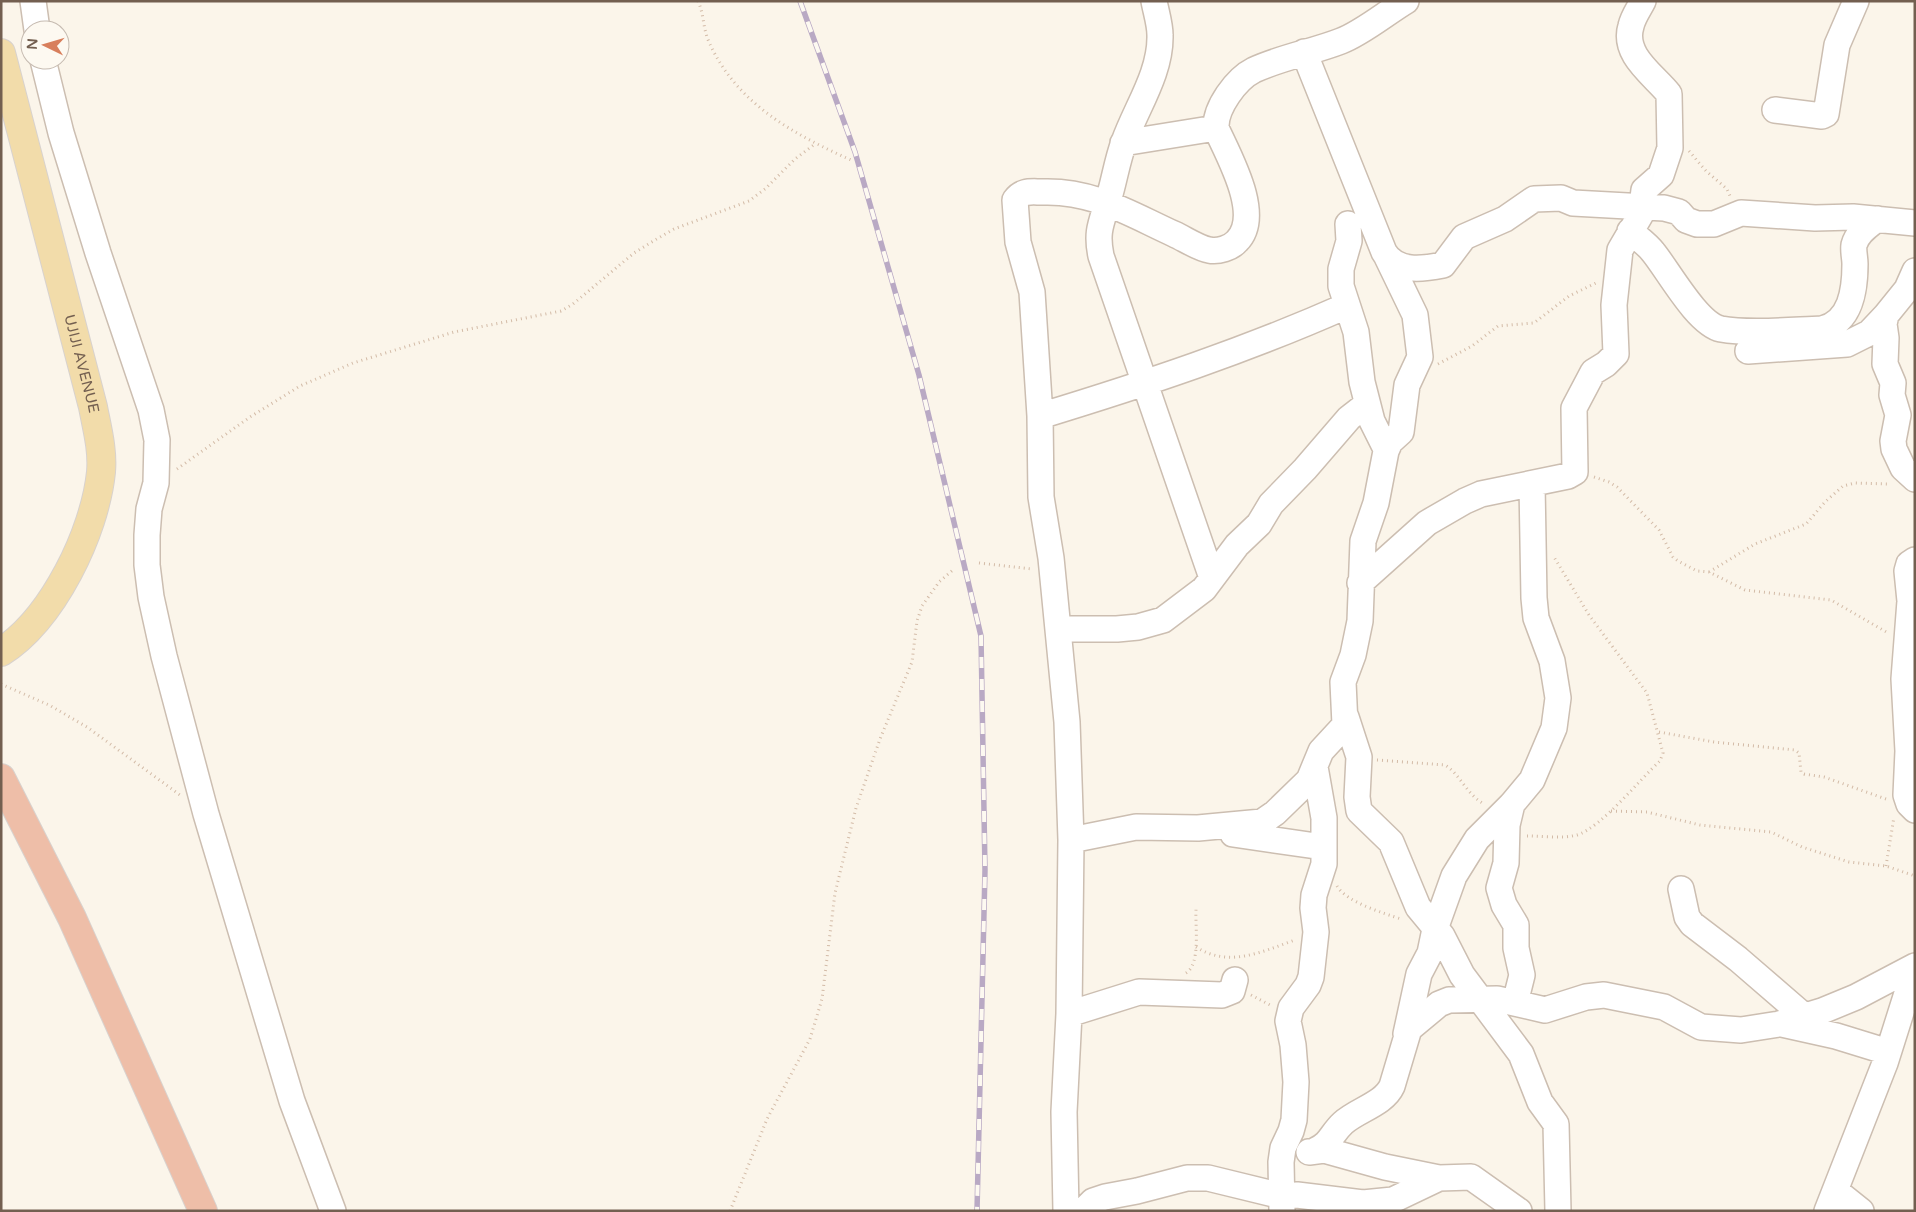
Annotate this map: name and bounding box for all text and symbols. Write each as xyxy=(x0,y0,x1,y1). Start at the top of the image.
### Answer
north arrow xyxy=(20,20,70,70)
text: N xyxy=(24,38,42,50)
street label: UJIJI AVENUE xyxy=(60,312,103,415)

